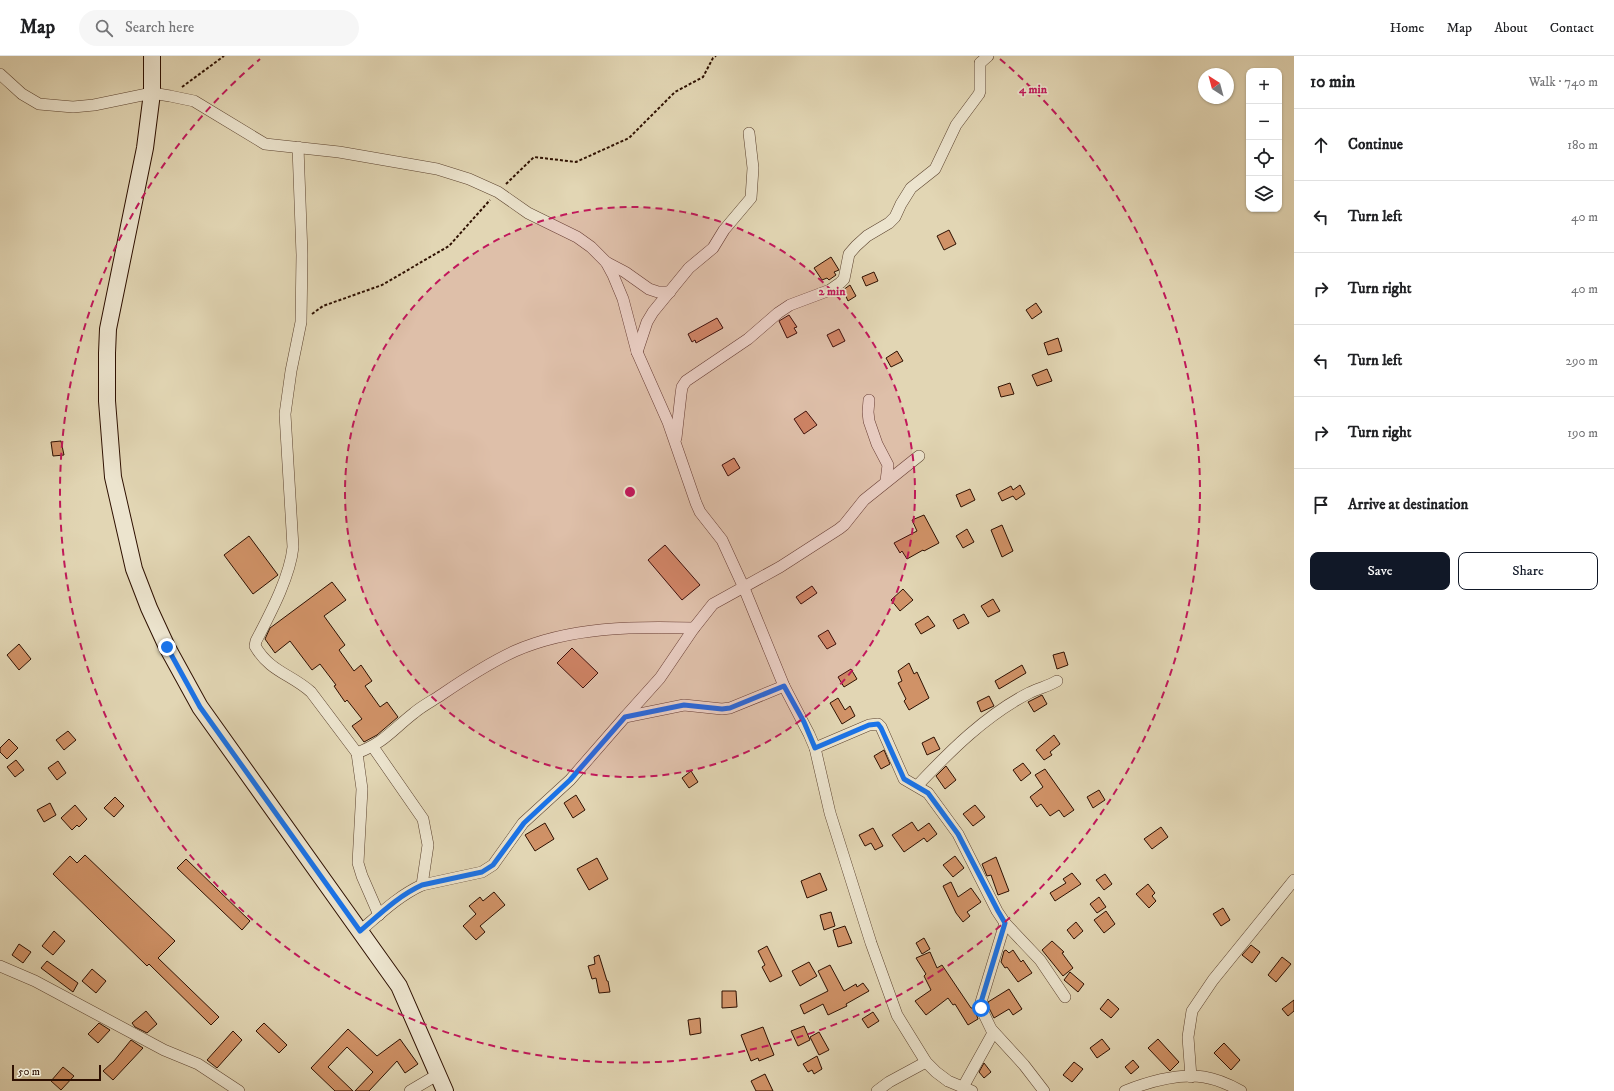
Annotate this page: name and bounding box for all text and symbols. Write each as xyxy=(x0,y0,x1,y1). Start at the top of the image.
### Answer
search box xyxy=(79,10,359,46)
text: Map xyxy=(20,16,55,39)
icon: search xyxy=(93,17,115,39)
text: Search here xyxy=(125,18,194,37)
text: Home xyxy=(1390,19,1424,37)
text: Map xyxy=(1446,19,1472,37)
text: About xyxy=(1494,19,1528,37)
text: Contact xyxy=(1550,19,1594,37)
north arrow xyxy=(1198,68,1234,104)
map controls xyxy=(1246,68,1282,212)
button: + xyxy=(1246,68,1282,104)
text: 10 min xyxy=(1310,71,1355,93)
text: Walk · 740 m xyxy=(1529,74,1598,90)
text: 4 min xyxy=(1018,82,1048,97)
button: − xyxy=(1246,104,1282,140)
icon: ahead xyxy=(1310,134,1332,156)
text: Continue xyxy=(1348,135,1403,154)
text: 180 m xyxy=(1567,137,1598,153)
button: locate xyxy=(1246,140,1282,176)
button: layers xyxy=(1246,176,1282,212)
icon: left xyxy=(1310,206,1332,228)
text: Turn left xyxy=(1348,207,1402,226)
text: 40 m xyxy=(1571,209,1598,225)
icon: right xyxy=(1310,278,1332,300)
text: Turn right xyxy=(1348,279,1411,298)
text: 40 m xyxy=(1571,281,1598,297)
text: 2 min xyxy=(819,284,846,299)
icon: left xyxy=(1310,350,1332,372)
text: Turn left xyxy=(1348,351,1402,370)
text: 290 m xyxy=(1566,353,1598,369)
icon: right xyxy=(1310,422,1332,444)
text: Turn right xyxy=(1348,423,1411,442)
text: 190 m xyxy=(1567,425,1598,441)
centre of rings xyxy=(623,485,637,499)
icon: arrive xyxy=(1310,494,1332,516)
text: Arrive at destination xyxy=(1348,495,1468,514)
button: Save xyxy=(1310,552,1450,590)
button: Share xyxy=(1458,552,1598,590)
route end xyxy=(158,638,176,656)
route start xyxy=(972,999,990,1017)
scale bar xyxy=(12,1063,101,1082)
text: 50 m xyxy=(18,1065,40,1079)

